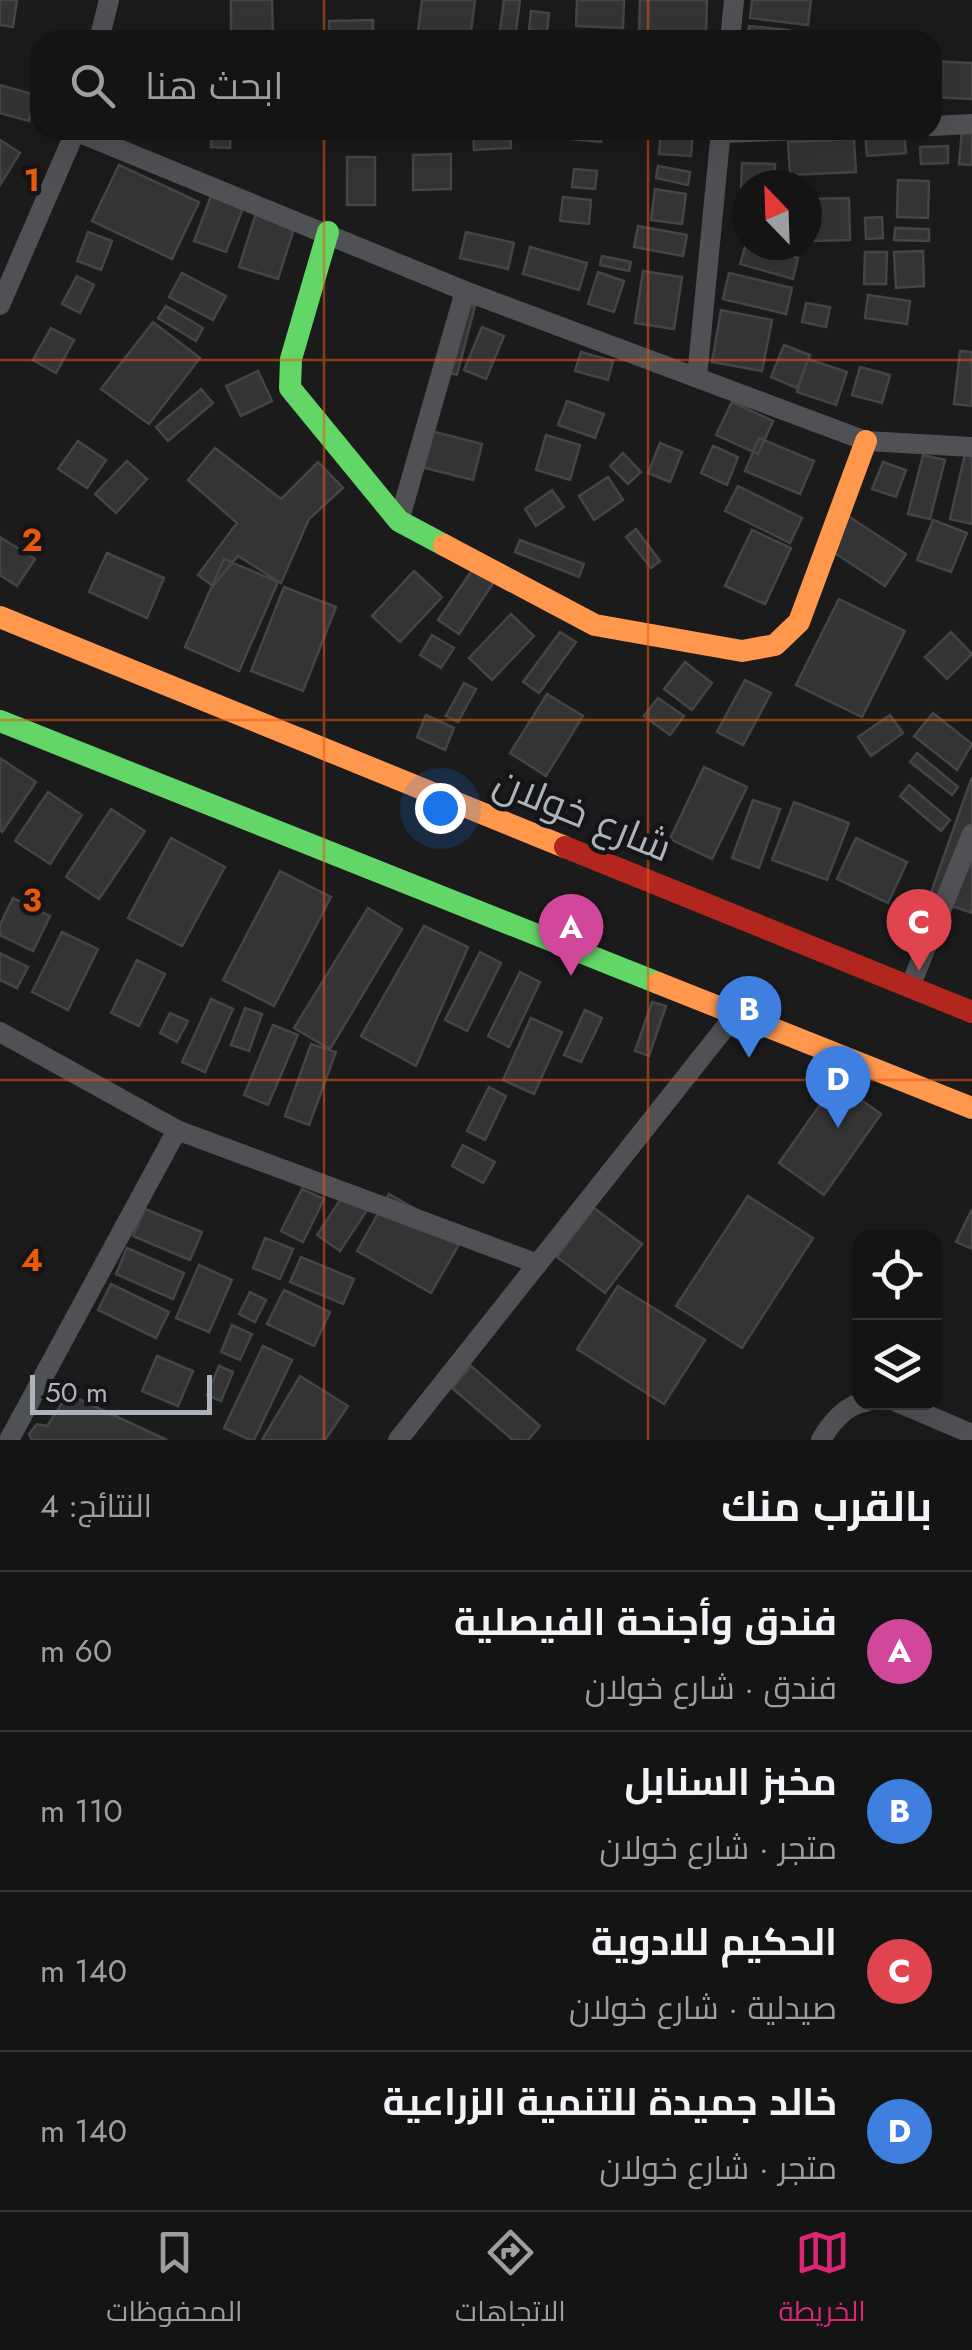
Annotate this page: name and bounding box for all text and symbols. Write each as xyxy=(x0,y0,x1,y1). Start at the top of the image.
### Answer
search box xyxy=(30,30,942,140)
icon: search xyxy=(65,58,120,113)
text: ابحث هنا xyxy=(145,58,283,113)
text: 1 xyxy=(24,157,40,203)
north arrow xyxy=(732,170,822,260)
text: 2 xyxy=(22,517,43,563)
street label: شارع خولان xyxy=(485,752,681,876)
your location xyxy=(415,783,466,834)
text: 3 xyxy=(22,877,42,923)
pin: C xyxy=(886,888,952,971)
pin: A xyxy=(538,894,604,976)
pin: B xyxy=(716,976,782,1058)
pin: D xyxy=(806,1046,870,1128)
map controls xyxy=(852,1230,942,1410)
button: locate xyxy=(852,1230,942,1320)
text: 4 xyxy=(21,1237,43,1283)
button: layers xyxy=(852,1320,942,1410)
scale bar xyxy=(30,1370,212,1414)
text: 50 m xyxy=(45,1372,108,1413)
text: بالقرب منك xyxy=(721,1476,932,1537)
text: النتائج: 4 xyxy=(40,1483,152,1529)
text: فندق وأجنحة الفيصلية xyxy=(454,1594,837,1649)
text: 60 m xyxy=(40,1628,112,1674)
text: A xyxy=(888,1628,911,1674)
text: فندق · شارع خولان xyxy=(585,1665,837,1711)
text: مخبز السنابل xyxy=(624,1754,837,1809)
text: 110 m xyxy=(40,1788,123,1834)
text: B xyxy=(889,1788,910,1834)
text: متجر · شارع خولان xyxy=(600,1825,837,1871)
text: الحكيم للادوية xyxy=(591,1914,837,1969)
text: 140 m xyxy=(40,1948,127,1994)
text: C xyxy=(888,1948,911,1994)
text: صيدلية · شارع خولان xyxy=(569,1985,837,2031)
text: خالد جميدة للتنمية الزراعية xyxy=(383,2074,837,2129)
text: 140 m xyxy=(40,2108,127,2154)
text: D xyxy=(888,2108,911,2154)
text: متجر · شارع خولان xyxy=(600,2145,837,2191)
tab: المحفوظات xyxy=(106,2225,243,2337)
tab: الاتجاهات xyxy=(455,2225,566,2337)
tab: الخريطة xyxy=(778,2225,866,2337)

